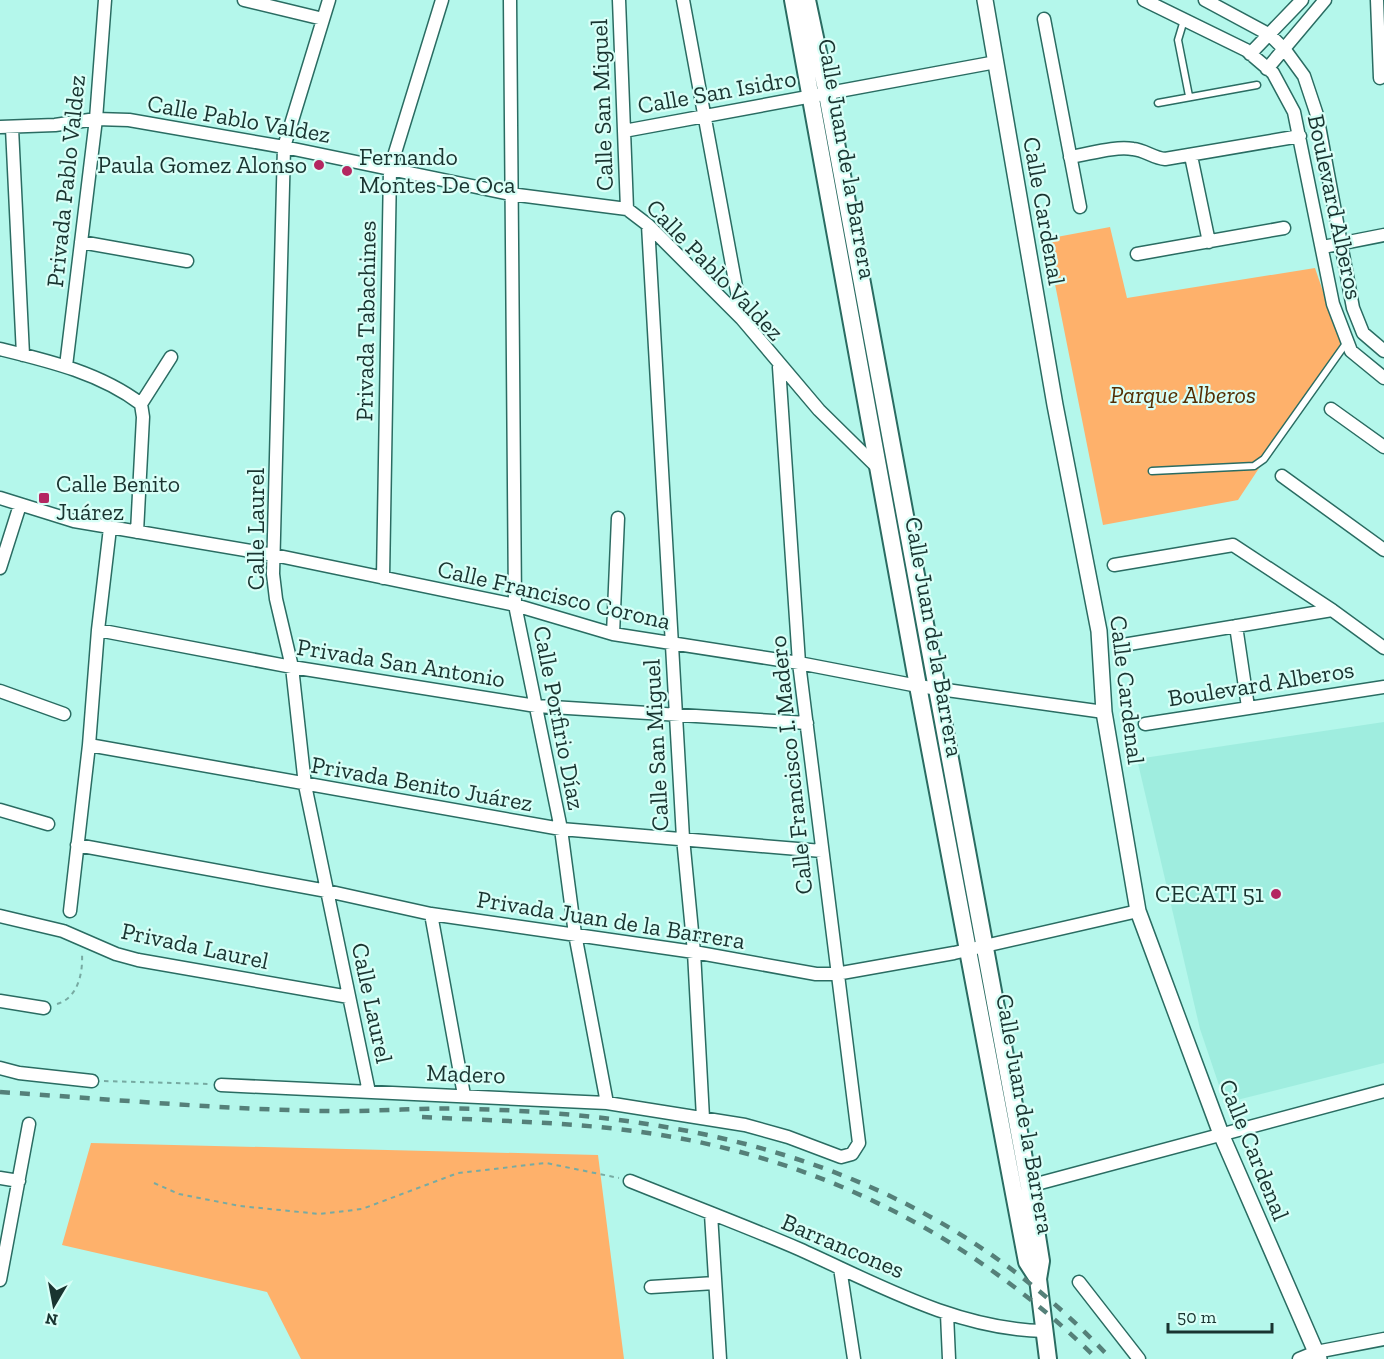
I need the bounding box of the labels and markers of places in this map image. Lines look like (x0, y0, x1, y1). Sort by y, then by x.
place label: Fernando Montes De Oca (359, 142, 516, 199)
place label: Paula Gomez Alonso (97, 150, 307, 179)
marker: Paula Gomez Alonso (312, 158, 326, 172)
marker: Fernando Montes De Oca (340, 164, 354, 178)
place label: Calle Benito Juárez (56, 469, 180, 526)
marker: Calle Benito Juárez (37, 491, 51, 505)
place label: CECATI 51 (1155, 879, 1264, 908)
marker: CECATI 51 (1269, 887, 1283, 901)

